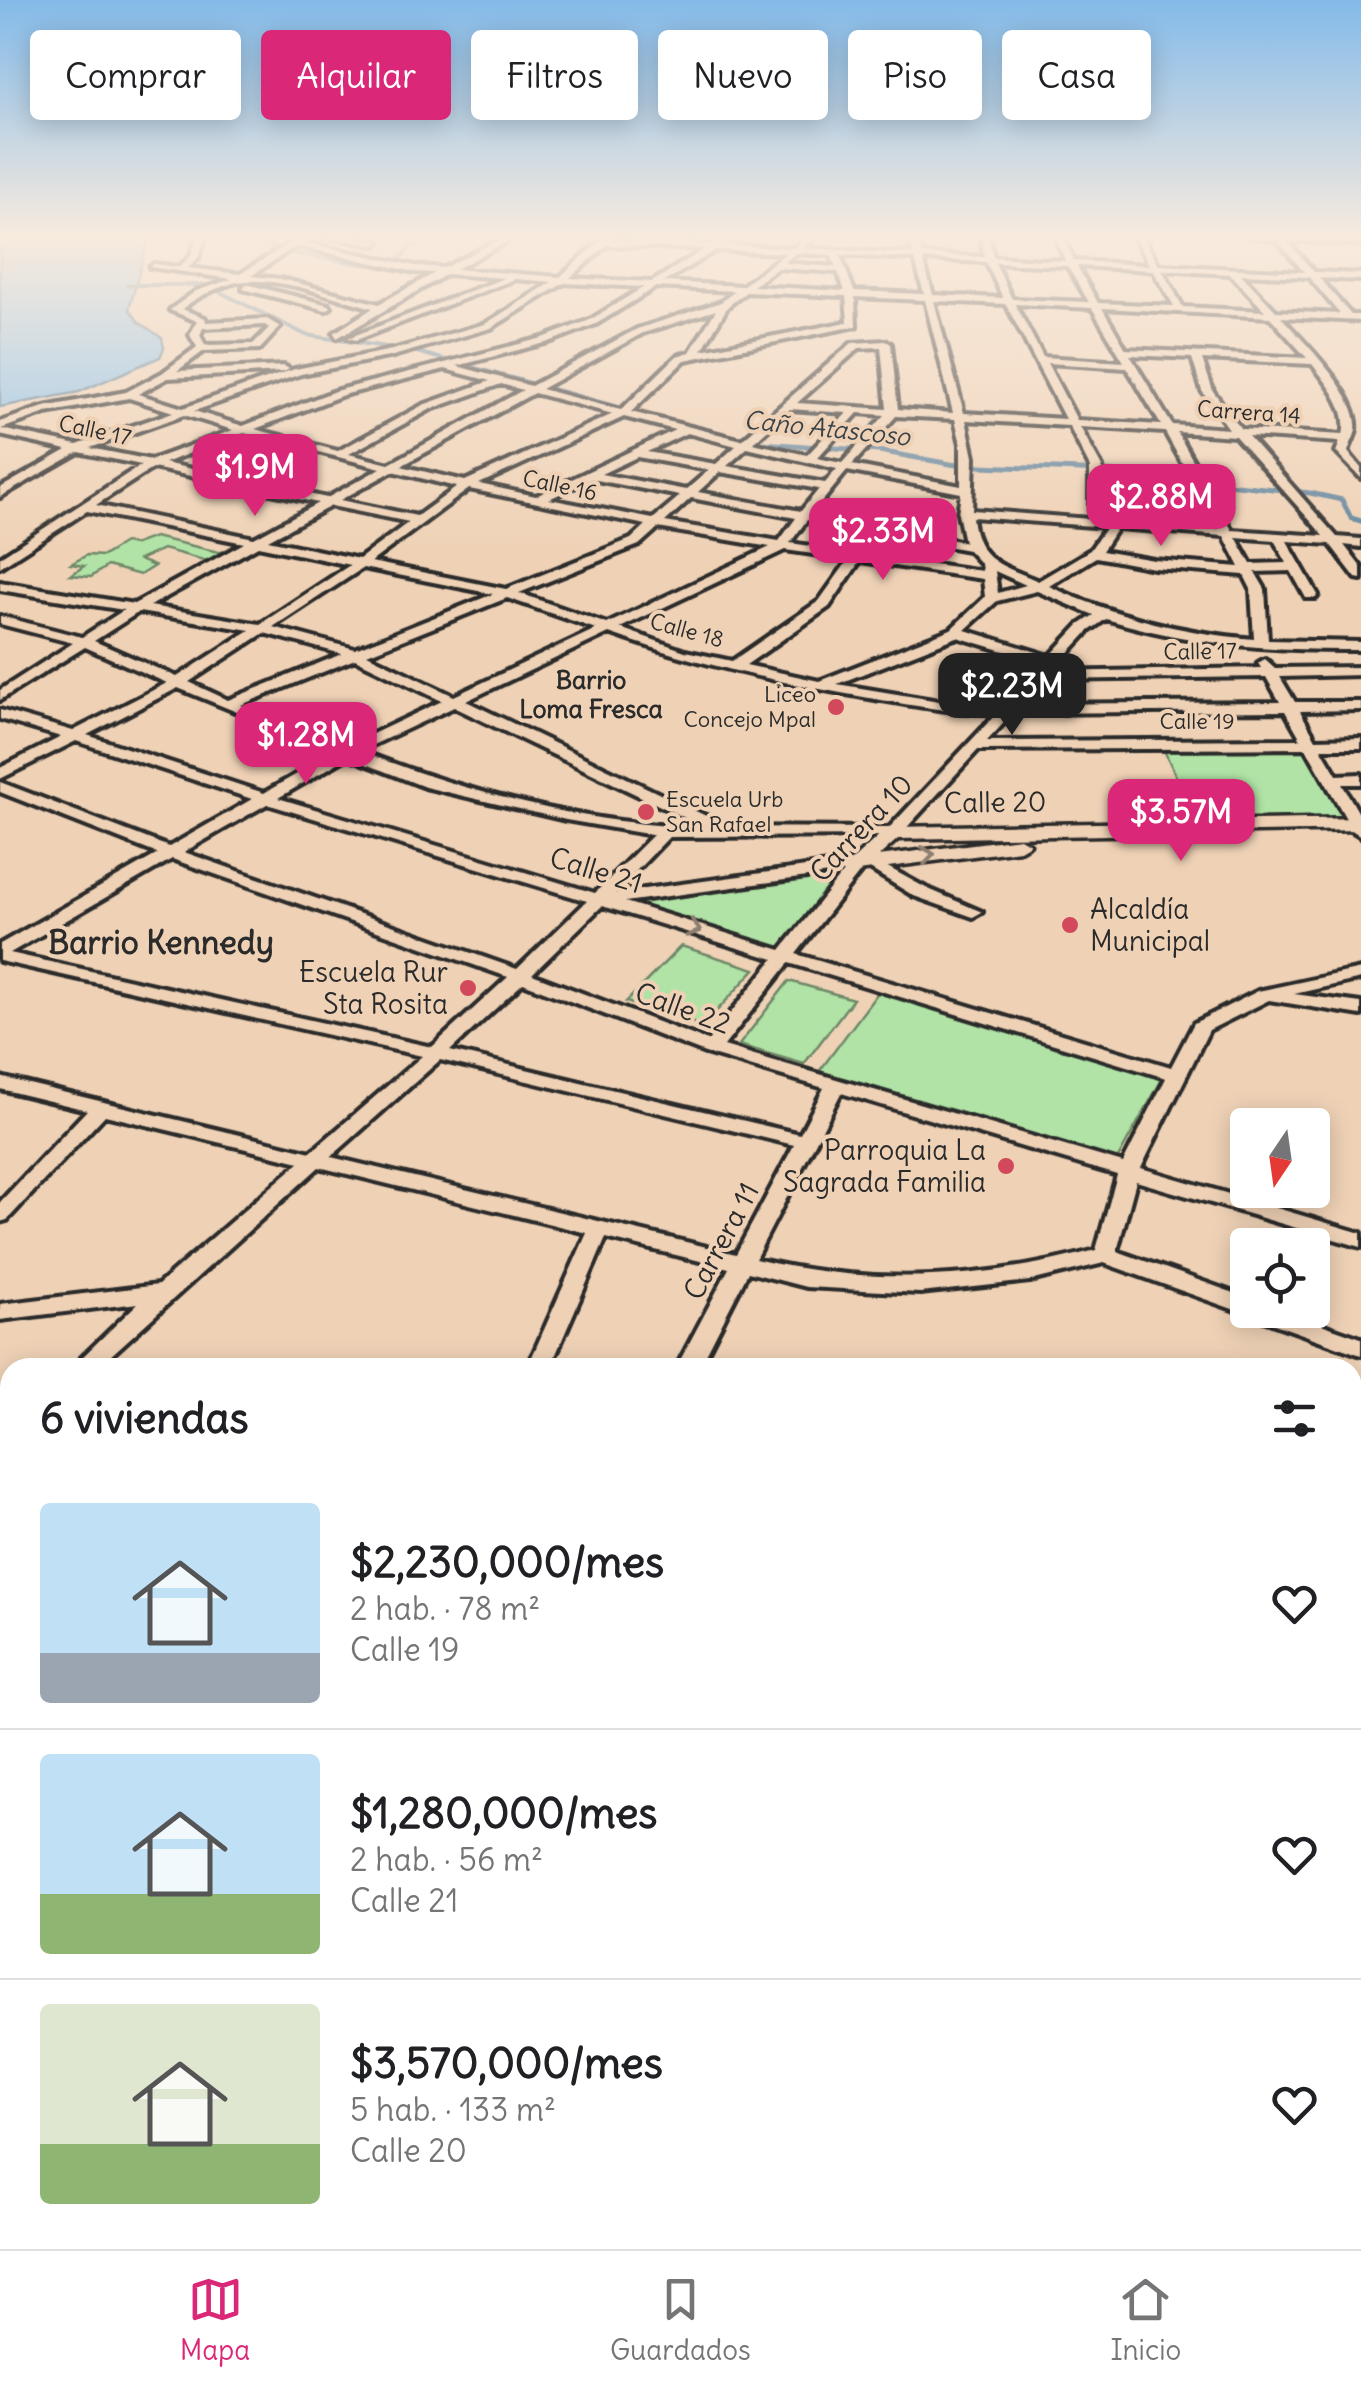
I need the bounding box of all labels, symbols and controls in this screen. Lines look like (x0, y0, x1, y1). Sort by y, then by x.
chip: Comprar (30, 30, 241, 120)
chip: Alquilar (261, 30, 451, 120)
chip: Filtros (471, 30, 638, 120)
chip: Nuevo (658, 30, 828, 120)
chip: Piso (848, 30, 982, 120)
chip: Casa (1002, 30, 1151, 120)
street label: Carrera 14 (1196, 394, 1302, 430)
water label: Caño Atascoso (742, 403, 914, 453)
street label: Calle 17 (56, 409, 134, 451)
pin: $1.9M (185, 434, 325, 519)
text: $1.9M (215, 446, 295, 487)
street label: Calle 16 (520, 463, 600, 507)
pin: $2.88M (1080, 464, 1242, 549)
text: $2.88M (1109, 476, 1213, 517)
pin: $2.33M (802, 498, 964, 583)
text: $2.33M (831, 510, 935, 551)
street label: Calle 18 (647, 607, 727, 653)
street label: Calle 17 (1163, 636, 1237, 666)
pin: $2.23M (931, 653, 1093, 738)
district label: Barrio Loma Fresca (519, 664, 663, 725)
text: $2.23M (960, 665, 1064, 706)
place label: Liceo Concejo Mpal (684, 680, 816, 733)
marker: Liceo Concejo Mpal (825, 696, 847, 718)
pin: $1.28M (225, 702, 387, 787)
street label: Calle 19 (1159, 707, 1235, 735)
text: $1.28M (257, 714, 355, 755)
street label: Carrera 10 (802, 767, 920, 889)
pin: $3.57M (1100, 779, 1262, 864)
street label: Calle 20 (944, 783, 1046, 821)
place label: Escuela Urb San Rafael (666, 785, 783, 838)
text: $3.57M (1130, 791, 1232, 832)
marker: Escuela Urb San Rafael (635, 801, 657, 823)
street label: Calle 21 (545, 839, 647, 901)
one-way arrow (920, 846, 937, 867)
place label: Alcaldía Municipal (1090, 891, 1210, 959)
marker: Alcaldía Municipal (1059, 914, 1081, 936)
one-way arrow (684, 917, 701, 938)
district label: Barrio Kennedy (48, 922, 274, 963)
place label: Escuela Rur Sta Rosita (299, 954, 448, 1022)
street label: Calle 22 (630, 974, 736, 1042)
marker: Escuela Rur Sta Rosita (457, 977, 479, 999)
north arrow (1230, 1108, 1330, 1208)
map controls (1230, 1108, 1330, 1328)
place label: Parroquia La Sagrada Familia (783, 1132, 986, 1200)
marker: Parroquia La Sagrada Familia (995, 1155, 1017, 1177)
street label: Carrera 11 (675, 1176, 767, 1306)
button: locate (1230, 1228, 1330, 1328)
icon: filters (1267, 1391, 1322, 1446)
text: 6 viviendas (40, 1392, 249, 1444)
text: $2,230,000/mes (350, 1536, 664, 1588)
icon: home (120, 1543, 240, 1663)
icon: heart (1267, 1576, 1322, 1631)
text: 2 hab. · 78 m² (350, 1588, 540, 1629)
text: Calle 19 (350, 1629, 459, 1670)
text: $1,280,000/mes (350, 1787, 657, 1839)
icon: home (120, 1794, 240, 1914)
icon: heart (1267, 1827, 1322, 1882)
text: 2 hab. · 56 m² (350, 1839, 543, 1880)
text: Calle 21 (350, 1880, 459, 1921)
text: $3,570,000/mes (350, 2037, 663, 2089)
icon: home (120, 2044, 240, 2164)
icon: heart (1267, 2077, 1322, 2132)
text: 5 hab. · 133 m² (350, 2089, 556, 2130)
text: Calle 20 (350, 2130, 467, 2171)
tab: Mapa (180, 2272, 250, 2368)
tab: Guardados (610, 2272, 751, 2368)
tab: Inicio (1110, 2272, 1181, 2368)

